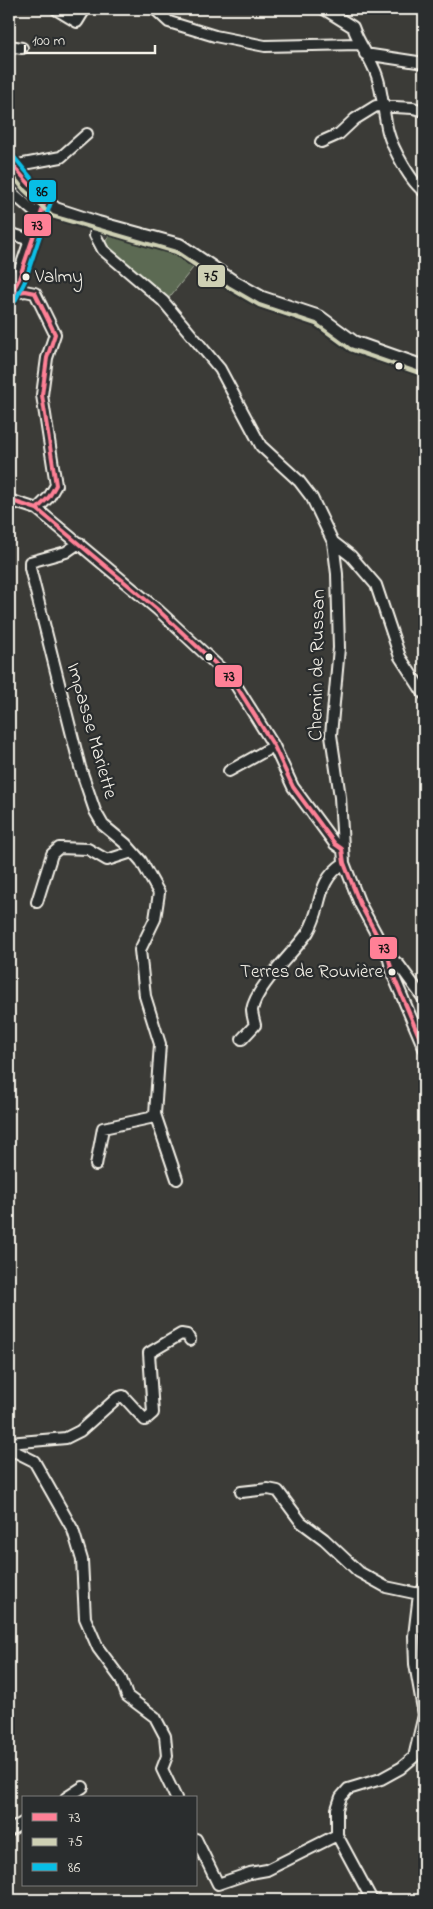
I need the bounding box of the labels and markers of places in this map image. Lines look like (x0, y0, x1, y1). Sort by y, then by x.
place label: Valmy (34, 264, 83, 292)
marker: Valmy (21, 272, 31, 282)
unlabelled marker (394, 361, 404, 371)
unlabelled marker (204, 652, 214, 662)
place label: Terres de Rouvière (240, 959, 383, 986)
marker: Terres de Rouvière (387, 967, 397, 977)

